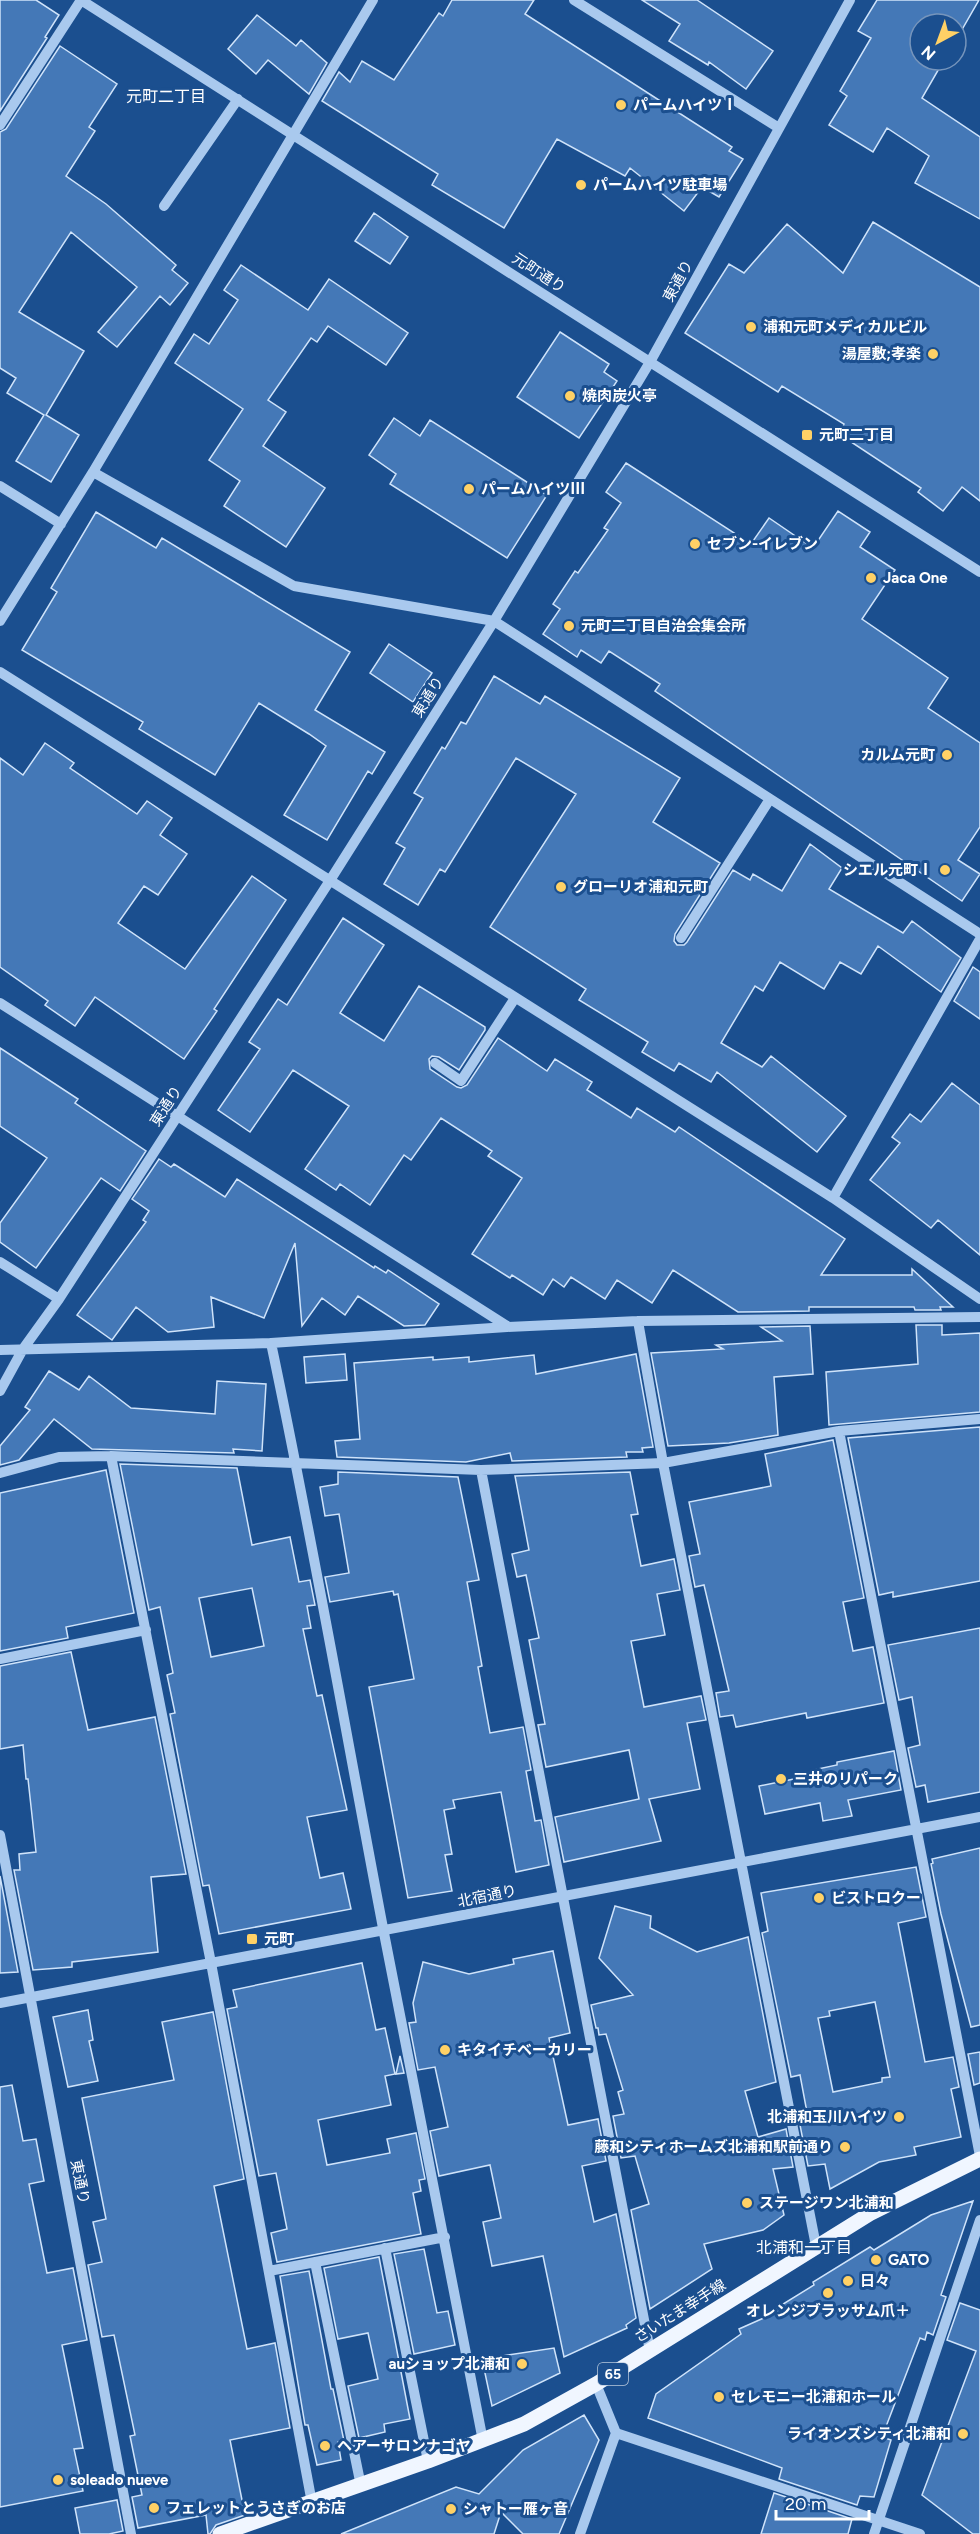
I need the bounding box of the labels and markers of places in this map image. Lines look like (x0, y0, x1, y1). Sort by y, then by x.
place label: パームハイツⅠ (633, 96, 737, 114)
marker: パームハイツⅠ (614, 98, 628, 112)
place label: パームハイツ駐車場 (593, 176, 727, 194)
marker: パームハイツ駐車場 (574, 178, 588, 192)
place label: 浦和元町メディカルビル (763, 318, 927, 336)
marker: 浦和元町メディカルビル (744, 320, 758, 334)
place label: 湯屋敷;孝楽 (841, 345, 921, 363)
marker: 湯屋敷;孝楽 (926, 347, 940, 361)
place label: 焼肉炭火亭 (582, 387, 657, 405)
marker: 焼肉炭火亭 (563, 389, 577, 403)
place label: 元町二丁目 (819, 426, 894, 444)
marker: 元町二丁目 (800, 428, 814, 442)
place label: パームハイツⅢ (481, 480, 585, 498)
marker: パームハイツⅢ (462, 482, 476, 496)
place label: セブン-イレブン (707, 535, 818, 553)
marker: セブン-イレブン (688, 537, 702, 551)
place label: Jaca One (883, 569, 948, 587)
marker: Jaca One (864, 571, 878, 585)
place label: 元町二丁目自治会集会所 (581, 617, 746, 635)
marker: 元町二丁目自治会集会所 (562, 619, 576, 633)
place label: カルム元町 (860, 746, 935, 764)
marker: カルム元町 (940, 748, 954, 762)
place label: シエル元町Ⅰ (843, 861, 933, 879)
marker: シエル元町Ⅰ (938, 863, 952, 877)
place label: グローリオ浦和元町 (573, 878, 708, 896)
marker: グローリオ浦和元町 (554, 880, 568, 894)
place label: 三井のリパーク (793, 1770, 898, 1788)
marker: 三井のリパーク (774, 1772, 788, 1786)
place label: ビストロクー (831, 1889, 921, 1907)
marker: ビストロクー (812, 1891, 826, 1905)
place label: 元町 (264, 1930, 294, 1948)
marker: 元町 (245, 1932, 259, 1946)
place label: キタイチベーカリー (457, 2041, 592, 2059)
marker: キタイチベーカリー (438, 2043, 452, 2057)
place label: 北浦和玉川ハイツ (767, 2108, 887, 2126)
marker: 北浦和玉川ハイツ (892, 2110, 906, 2124)
place label: 藤和シティホームズ北浦和駅前通り (594, 2138, 833, 2156)
marker: 藤和シティホームズ北浦和駅前通り (838, 2140, 852, 2154)
place label: ステージワン北浦和 (759, 2194, 894, 2212)
marker: ステージワン北浦和 (740, 2196, 754, 2210)
place label: GATO (888, 2251, 930, 2269)
marker: GATO (869, 2253, 883, 2267)
place label: 日々 (860, 2272, 890, 2290)
marker: 日々 (841, 2274, 855, 2288)
marker: オレンジブラッサム爪＋ (821, 2286, 835, 2300)
place label: オレンジブラッサム爪＋ (746, 2302, 910, 2320)
place label: auショップ北浦和 (388, 2355, 510, 2373)
marker: auショップ北浦和 (515, 2357, 529, 2371)
place label: セレモニー北浦和ホール (731, 2388, 896, 2406)
marker: セレモニー北浦和ホール (712, 2390, 726, 2404)
place label: ライオンズシティ北浦和 (787, 2425, 951, 2443)
marker: ライオンズシティ北浦和 (956, 2427, 970, 2441)
place label: ヘアーサロンナゴヤ (337, 2437, 471, 2455)
marker: ヘアーサロンナゴヤ (318, 2439, 332, 2453)
place label: soleado nueve (70, 2471, 169, 2489)
marker: soleado nueve (51, 2473, 65, 2487)
place label: フェレットとうさぎのお店 (166, 2499, 346, 2517)
place label: シャトー雁ヶ音 (463, 2500, 568, 2518)
marker: フェレットとうさぎのお店 (147, 2501, 161, 2515)
marker: シャトー雁ヶ音 (444, 2502, 458, 2516)

